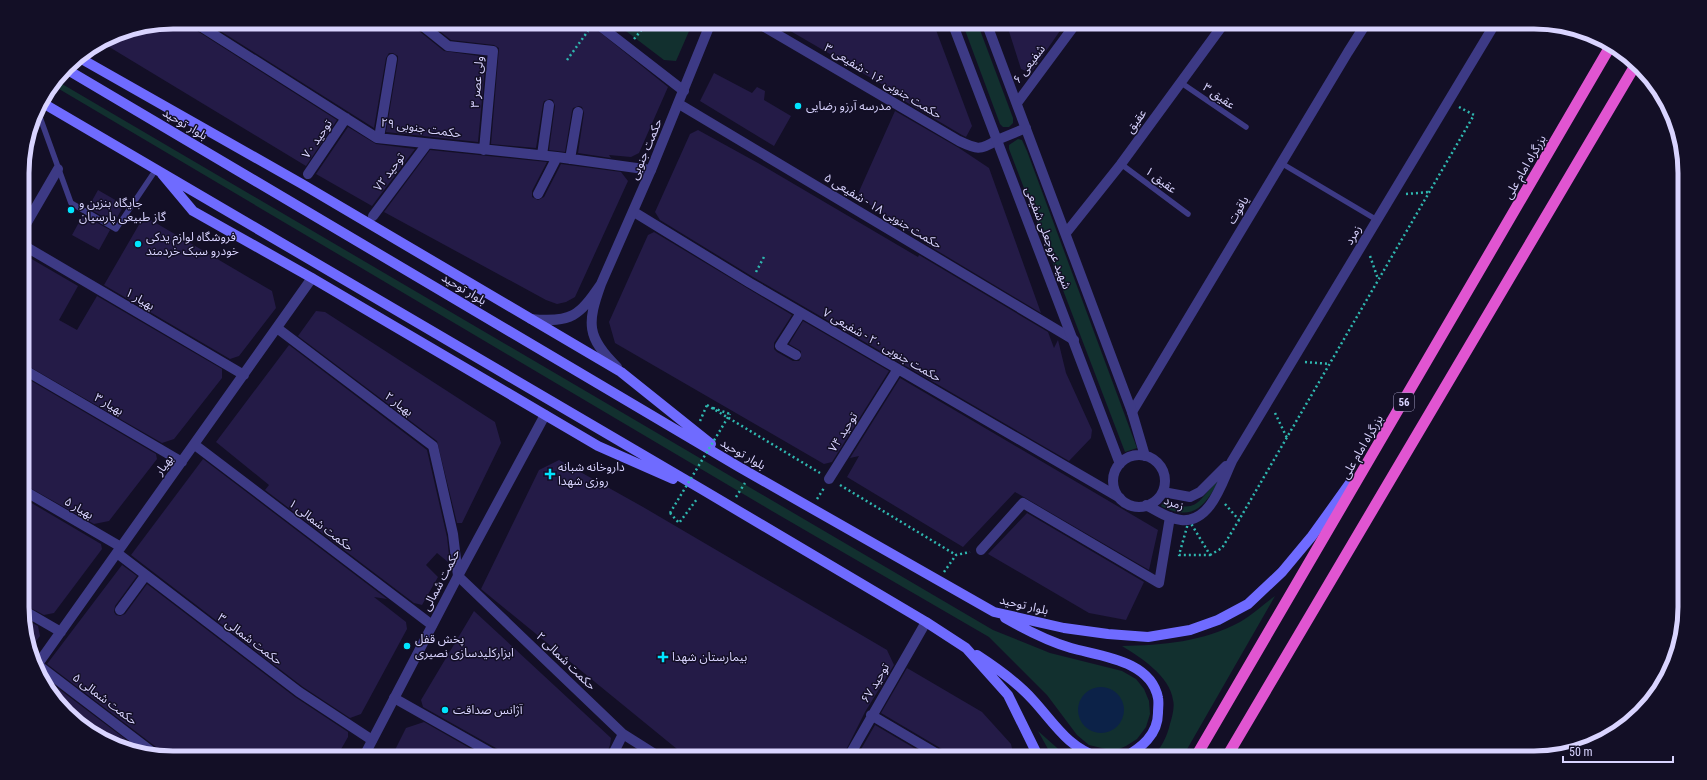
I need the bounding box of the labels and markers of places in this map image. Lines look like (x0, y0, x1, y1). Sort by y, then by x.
place label: مدرسه آرزو رضایی (806, 99, 891, 113)
marker: مدرسه آرزو رضایی (793, 101, 803, 111)
place label: جایگاه بنزین و گاز طبیعی پارسیان (79, 196, 167, 225)
marker: جایگاه بنزین و گاز طبیعی پارسیان (66, 205, 76, 215)
place label: فروشگاه لوازم یدکی خودرو سبک خردمند (146, 230, 239, 258)
marker: فروشگاه لوازم یدکی خودرو سبک خردمند (133, 239, 143, 249)
place label: داروخانه شبانه روزی شهدا (558, 460, 625, 488)
marker: داروخانه شبانه روزی شهدا (545, 469, 555, 479)
place label: پخش قفل ابزارکلیدسازی نصیری (415, 632, 514, 660)
marker: پخش قفل ابزارکلیدسازی نصیری (402, 641, 412, 651)
place label: بیمارستان شهدا (672, 650, 747, 664)
marker: بیمارستان شهدا (657, 651, 669, 663)
place label: آژانس صداقت (453, 703, 523, 717)
marker: آژانس صداقت (440, 705, 450, 715)

